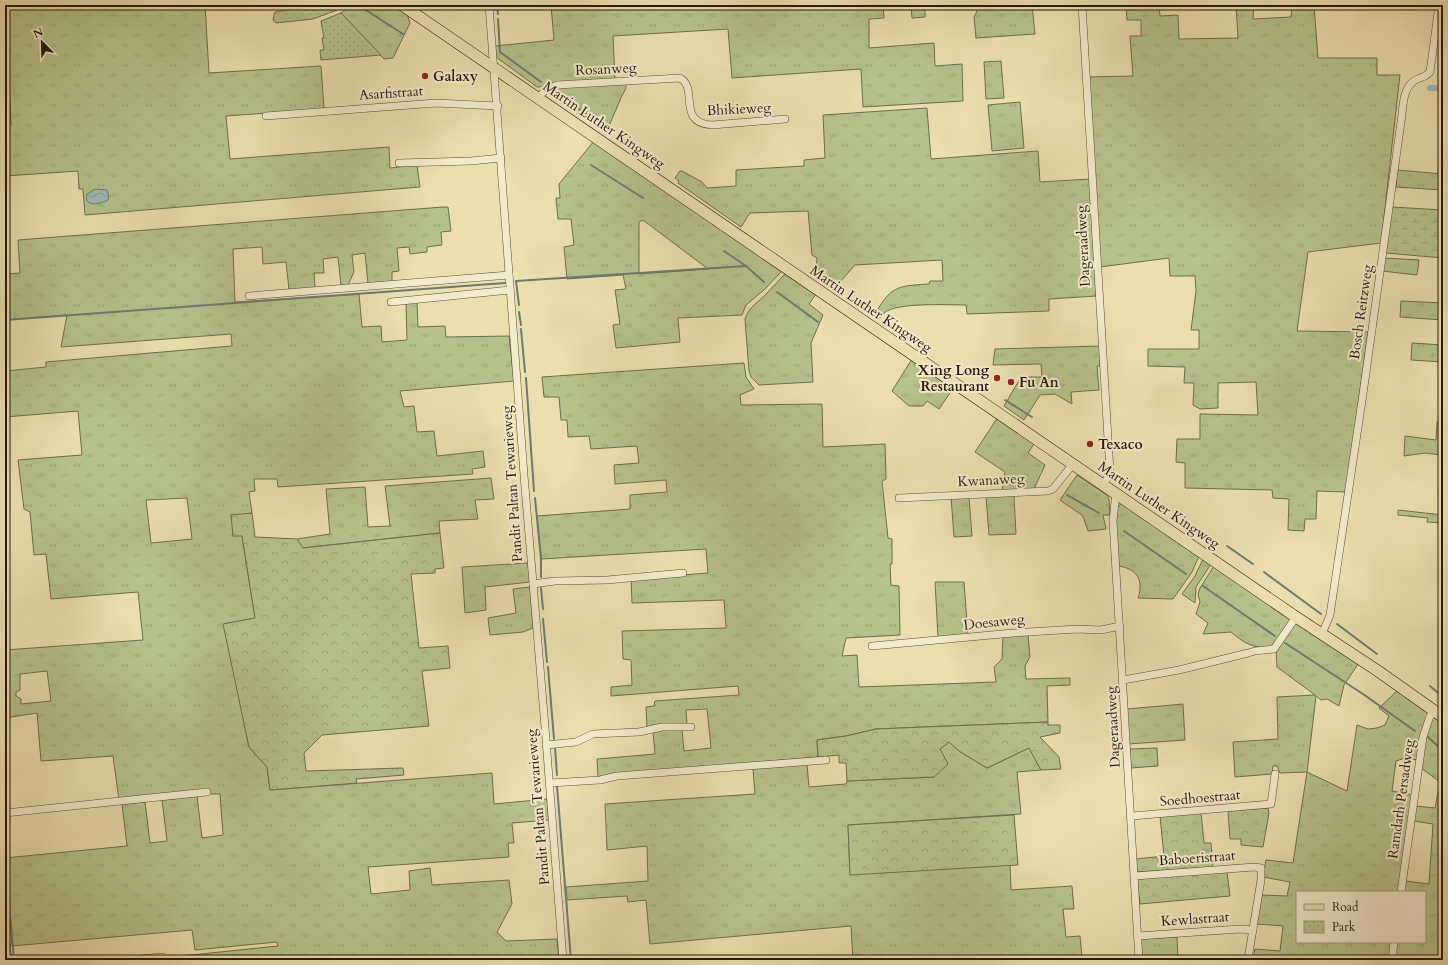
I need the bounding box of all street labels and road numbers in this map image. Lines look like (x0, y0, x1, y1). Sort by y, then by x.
street label: Rosanweg (575, 58, 637, 80)
street label: Martin Luther Kingweg (539, 77, 669, 173)
street label: Asarfistraat (358, 81, 424, 105)
street label: Bhikieweg (706, 98, 772, 120)
street label: Dageraadweg (1071, 205, 1095, 287)
street label: Martin Luther Kingweg (806, 261, 936, 357)
street label: Bosch Reitzweg (1345, 263, 1377, 361)
street label: Pandit Paltan Tewarieweg (497, 405, 527, 563)
street label: Martin Luther Kingweg (1094, 457, 1224, 553)
street label: Kwanaweg (957, 469, 1025, 491)
street label: Doesaweg (962, 609, 1026, 635)
street label: Dageraadweg (1101, 686, 1125, 768)
street label: Pandit Paltan Tewarieweg (522, 728, 554, 886)
street label: Ramdath Persadweg (1383, 738, 1419, 860)
street label: Soedhoestraat (1159, 785, 1242, 811)
street label: Baboeristraat (1158, 846, 1237, 870)
street label: Kewlastraat (1160, 907, 1230, 931)

